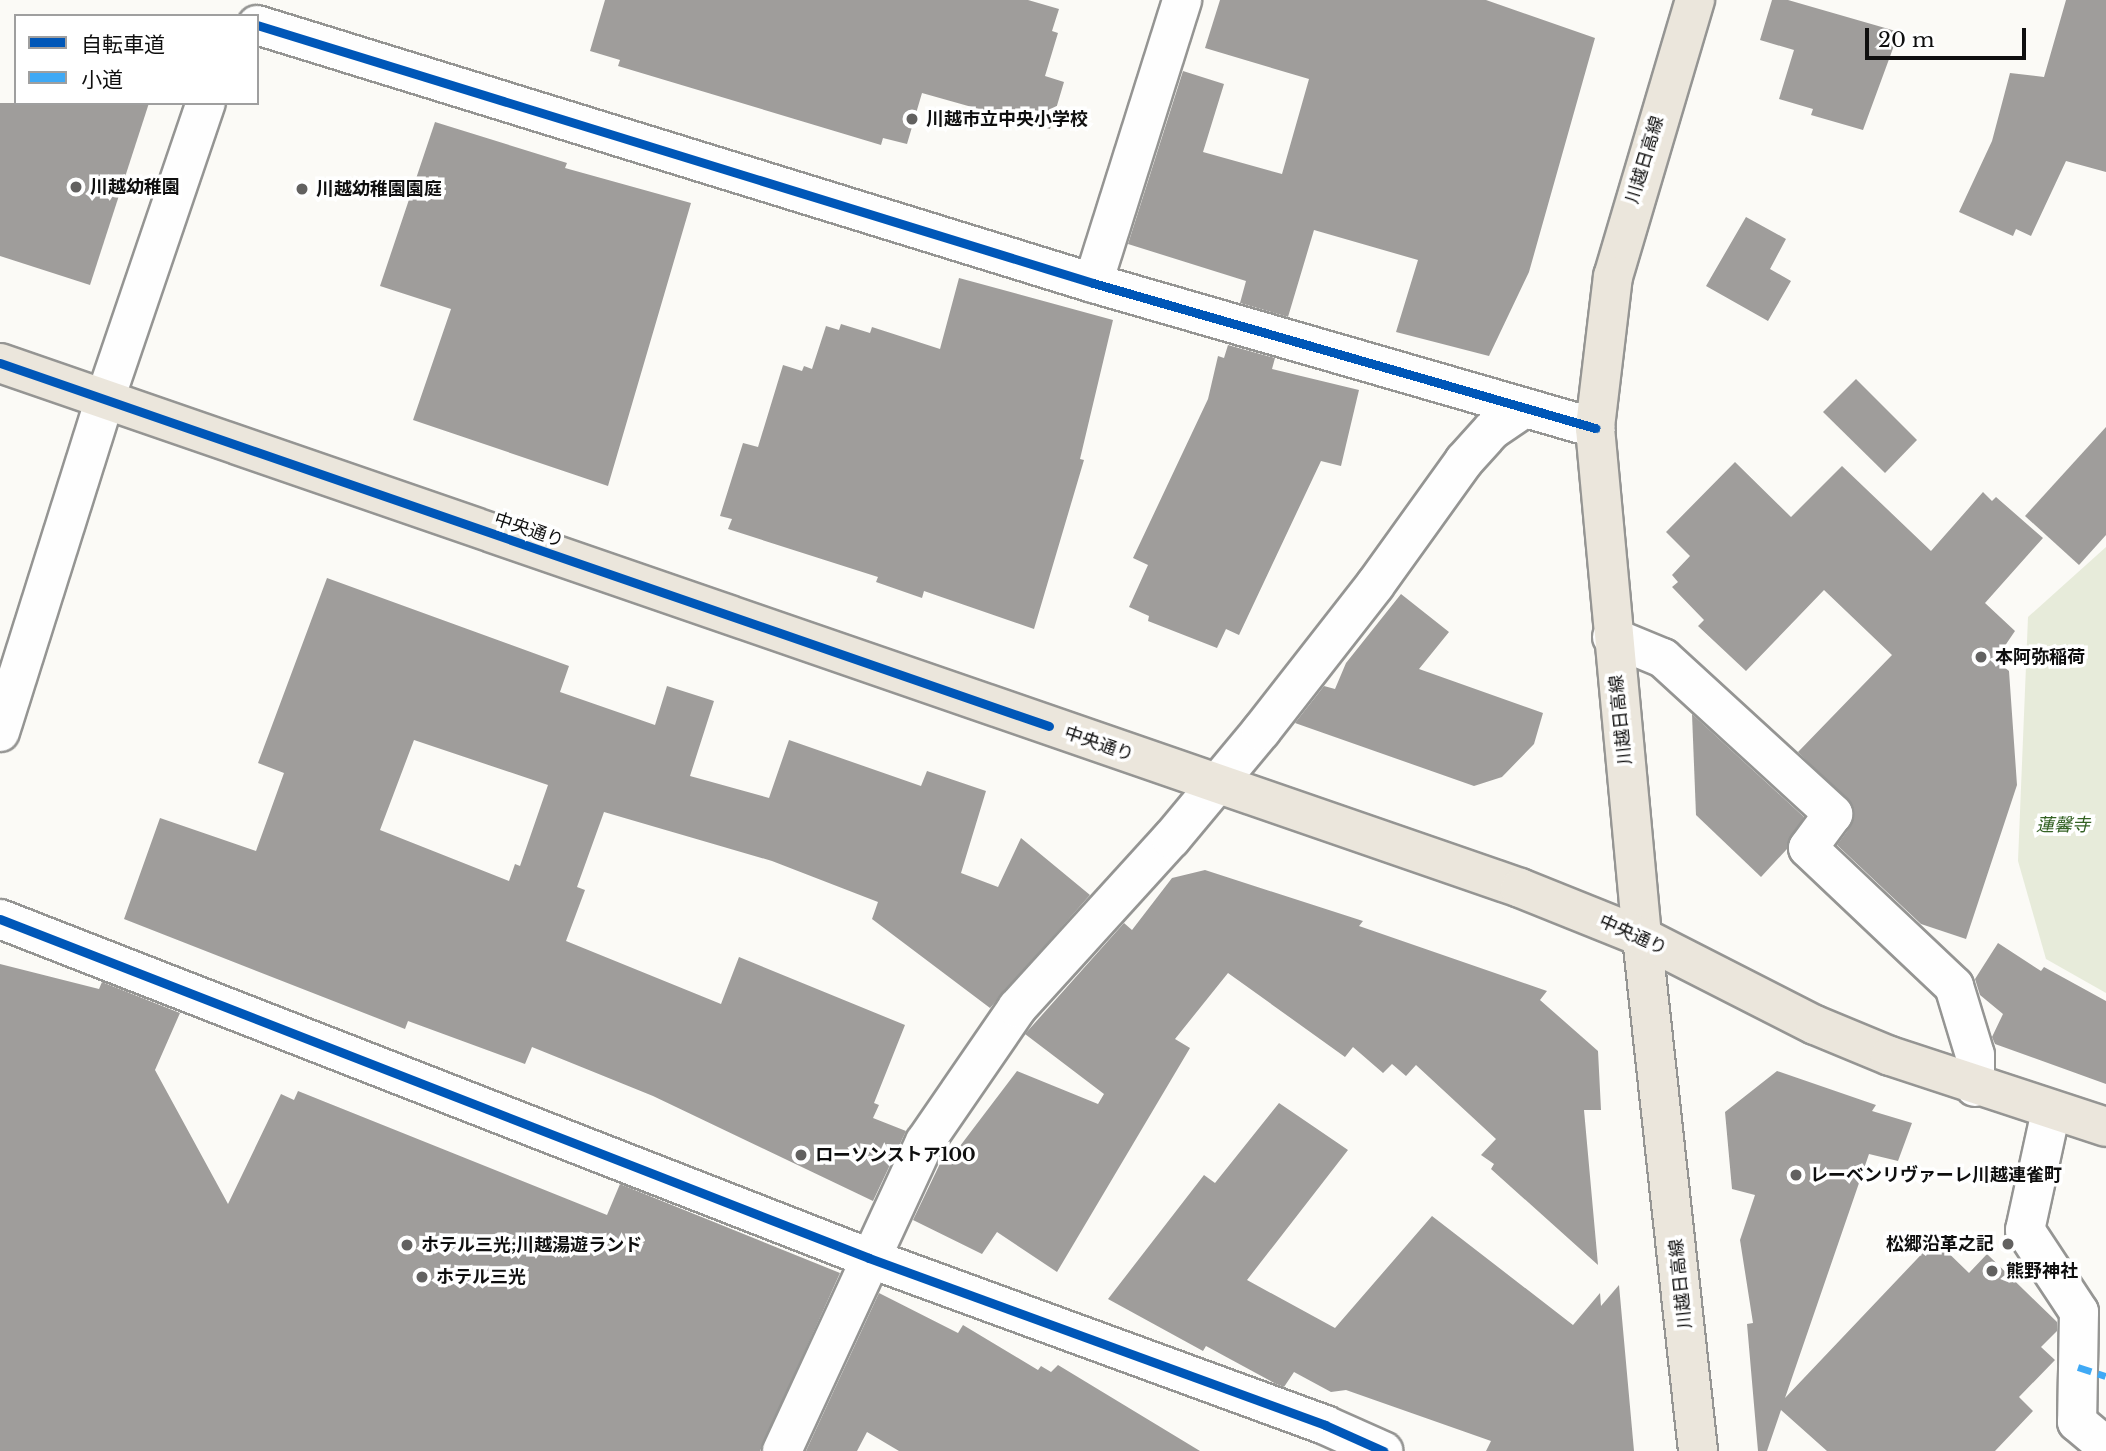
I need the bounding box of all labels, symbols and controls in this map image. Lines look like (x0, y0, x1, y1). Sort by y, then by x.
legend (14, 14, 259, 105)
scale bar (1868, 14, 2029, 58)
text: 20 m (1878, 27, 1935, 53)
text: 自転車道 (81, 32, 165, 58)
text: 小道 (81, 67, 123, 93)
place label: 川越市立中央小学校 (926, 108, 1088, 130)
marker: 川越市立中央小学校 (904, 111, 920, 127)
street label: 川越日高線 (1622, 114, 1668, 206)
place label: 川越幼稚園 (90, 176, 180, 198)
place label: 川越幼稚園園庭 (316, 178, 442, 200)
marker: 川越幼稚園 (68, 179, 84, 195)
marker: 川越幼稚園園庭 (294, 181, 310, 197)
street label: 中央通り (491, 508, 567, 552)
place label: 本阿弥稲荷 (1995, 646, 2085, 668)
marker: 本阿弥稲荷 (1973, 649, 1989, 665)
street label: 川越日高線 (1606, 674, 1636, 766)
street label: 中央通り (1061, 722, 1137, 766)
park label: 蓮馨寺 (2036, 814, 2090, 836)
street label: 中央通り (1596, 910, 1670, 960)
place label: ローソンストア100 (815, 1144, 976, 1166)
marker: ローソンストア100 (793, 1147, 809, 1163)
place label: レーベンリヴァーレ川越連雀町 (1810, 1164, 2062, 1186)
marker: レーベンリヴァーレ川越連雀町 (1788, 1167, 1804, 1183)
place label: 松郷沿革之記 (1886, 1233, 1994, 1255)
place label: ホテル三光;川越湯遊ランド (421, 1234, 642, 1256)
marker: 松郷沿革之記 (2000, 1236, 2016, 1252)
marker: ホテル三光;川越湯遊ランド (399, 1237, 415, 1253)
street label: 川越日高線 (1666, 1238, 1696, 1330)
place label: 熊野神社 (2006, 1260, 2078, 1282)
marker: 熊野神社 (1984, 1263, 2000, 1279)
place label: ホテル三光 (436, 1266, 526, 1288)
marker: ホテル三光 (414, 1269, 430, 1285)

